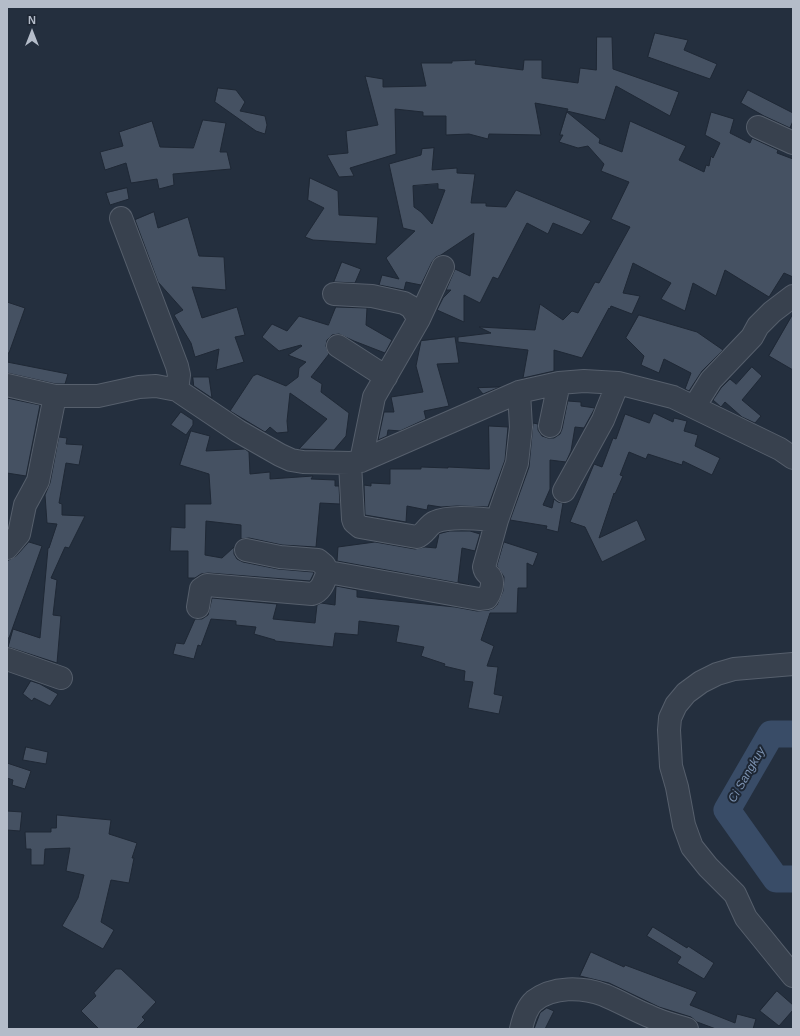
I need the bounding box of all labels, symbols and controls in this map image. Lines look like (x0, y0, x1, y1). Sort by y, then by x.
north arrow (12, 12, 52, 52)
text: N (28, 14, 36, 26)
water label: Ci Sangkuy (725, 745, 769, 805)

